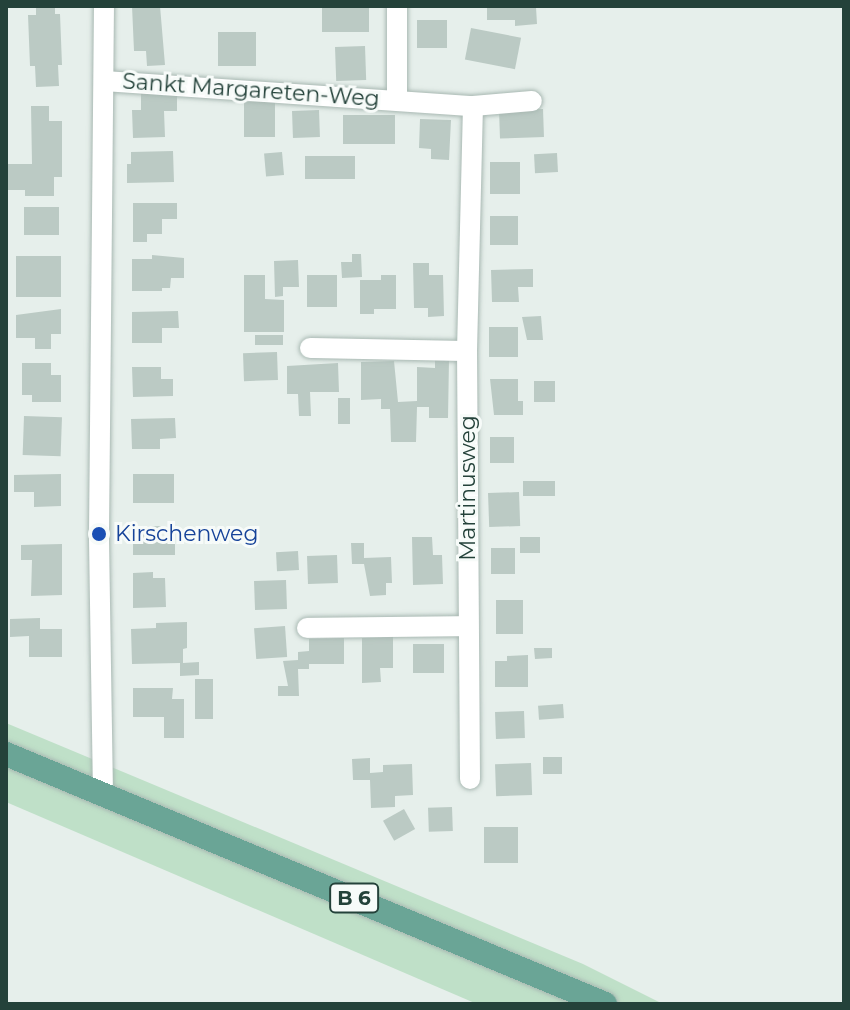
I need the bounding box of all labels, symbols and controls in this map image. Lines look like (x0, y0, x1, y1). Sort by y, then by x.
street label: Sankt Margareten-Weg (121, 68, 381, 112)
street label: Martinusweg (455, 415, 481, 561)
place label: Kirschenweg (115, 521, 258, 547)
marker: Kirschenweg (90, 525, 108, 543)
road number: B 6 (328, 882, 380, 914)

